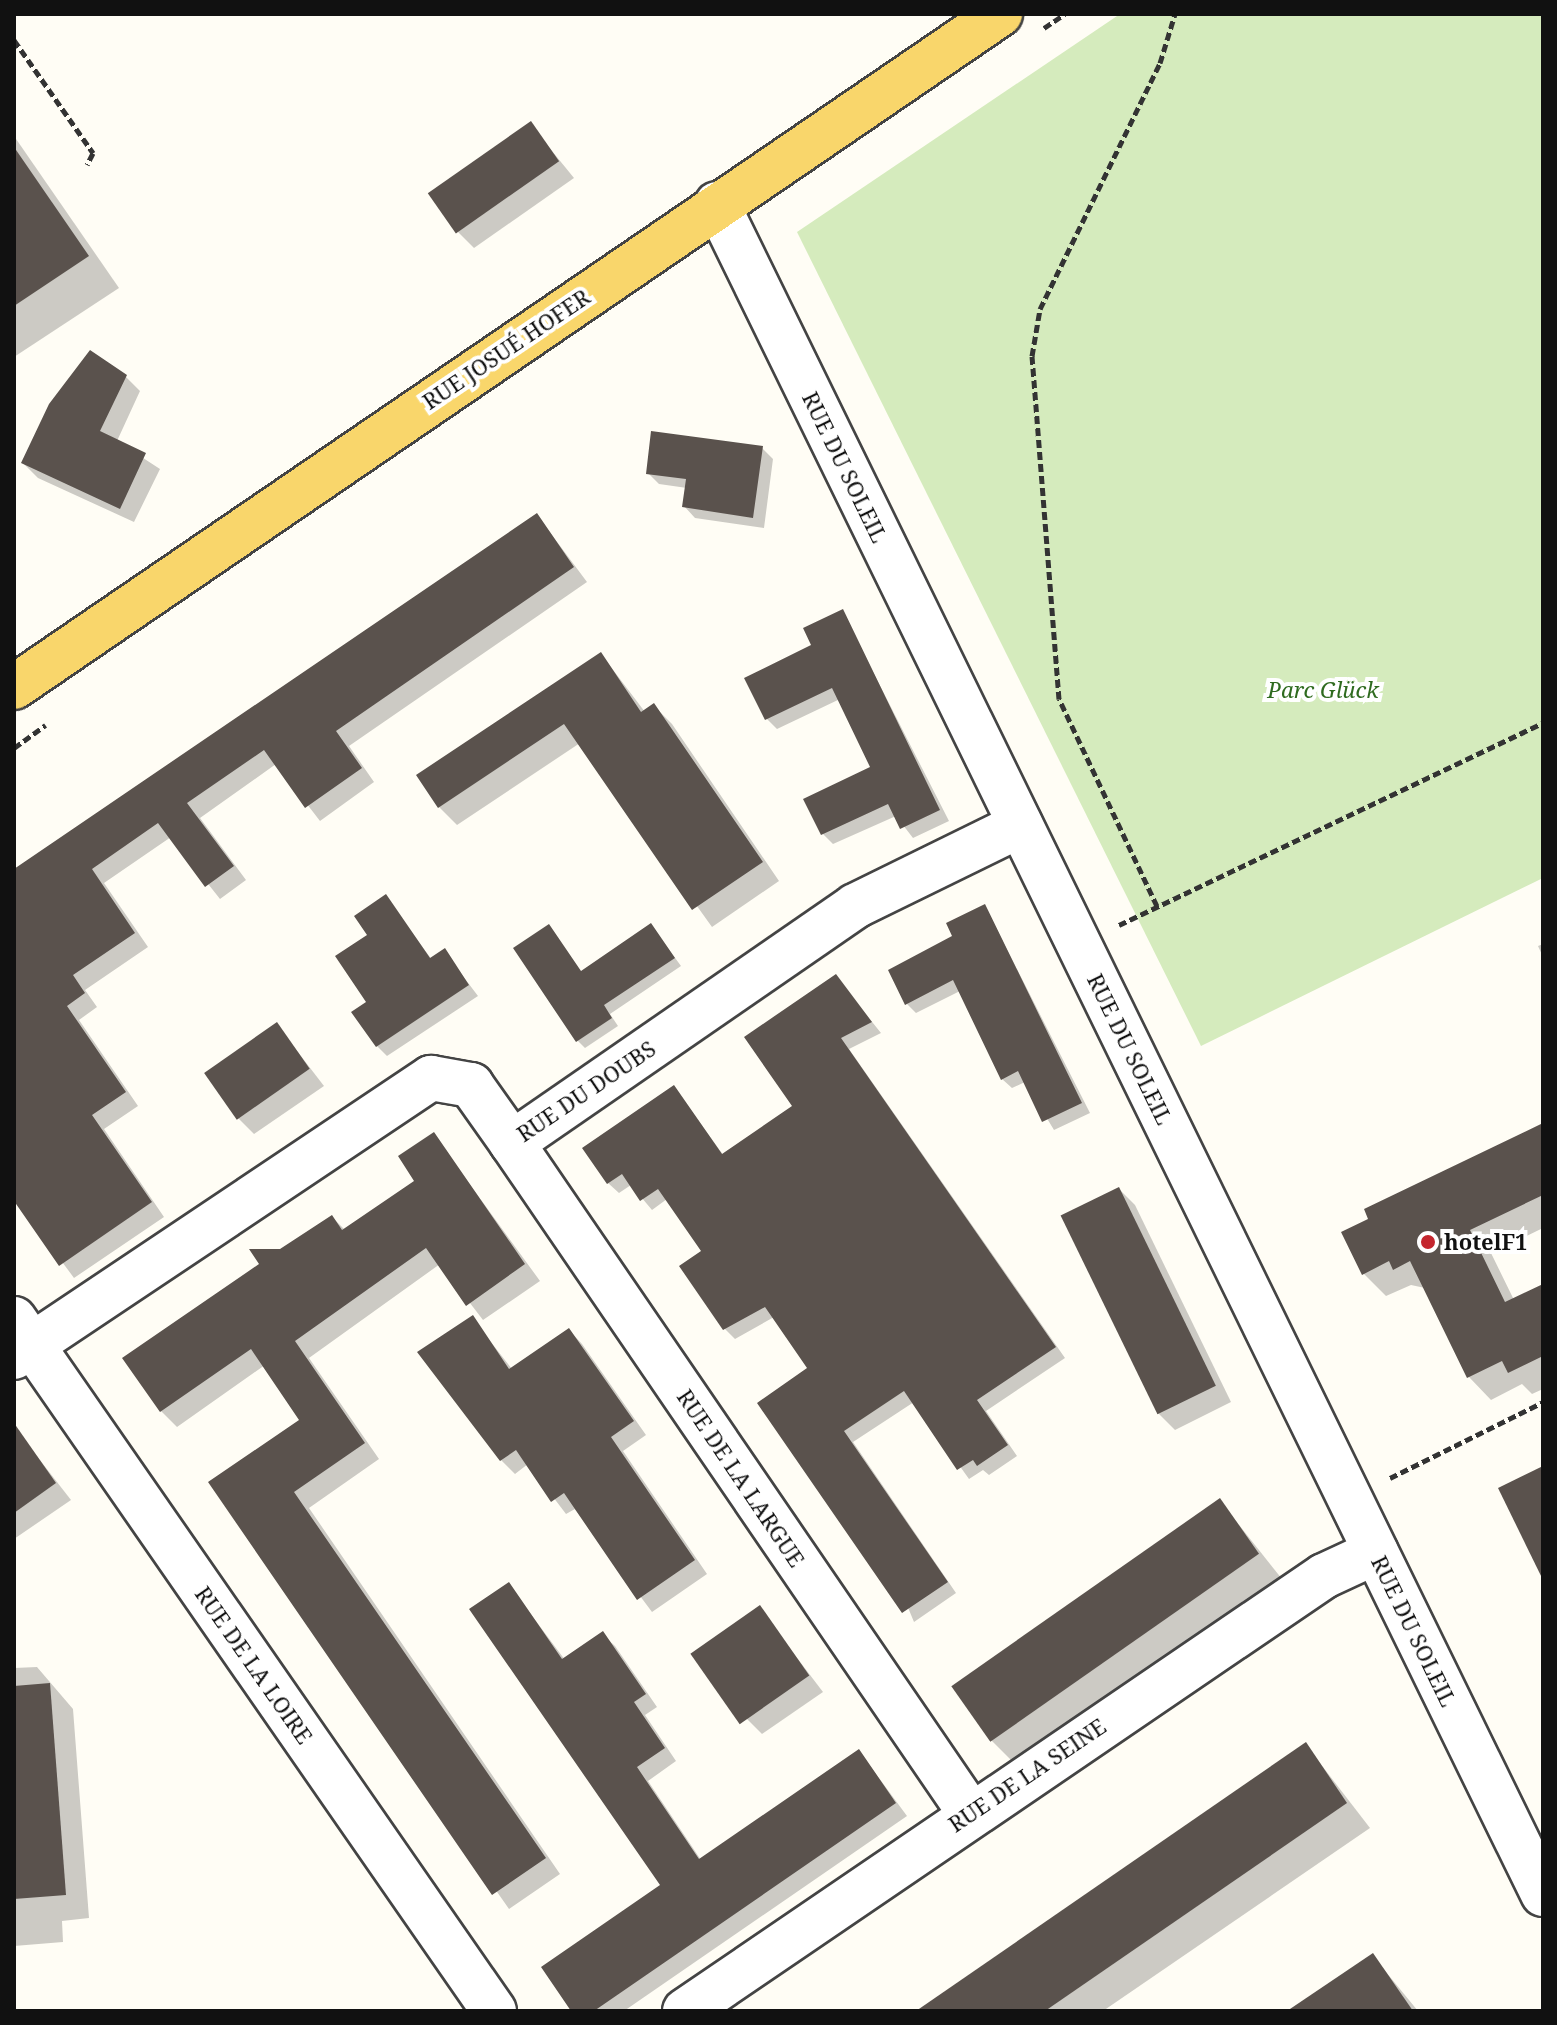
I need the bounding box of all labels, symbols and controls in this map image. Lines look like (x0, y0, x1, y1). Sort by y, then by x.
street label: RUE JOSUÉ HOFER (418, 283, 594, 415)
street label: RUE DU SOLEIL (797, 387, 893, 547)
park label: Parc Glück (1267, 677, 1379, 703)
street label: RUE DU SOLEIL (1082, 969, 1178, 1129)
street label: RUE DU DOUBS (512, 1035, 660, 1147)
place label: hotelF1 (1444, 1229, 1528, 1255)
marker: hotelF1 (1419, 1233, 1437, 1251)
street label: RUE DE LA LARGUE (672, 1384, 810, 1572)
street label: RUE DU SOLEIL (1366, 1551, 1462, 1711)
street label: RUE DE LA LOIRE (190, 1581, 318, 1749)
street label: RUE DE LA SEINE (943, 1713, 1111, 1837)

